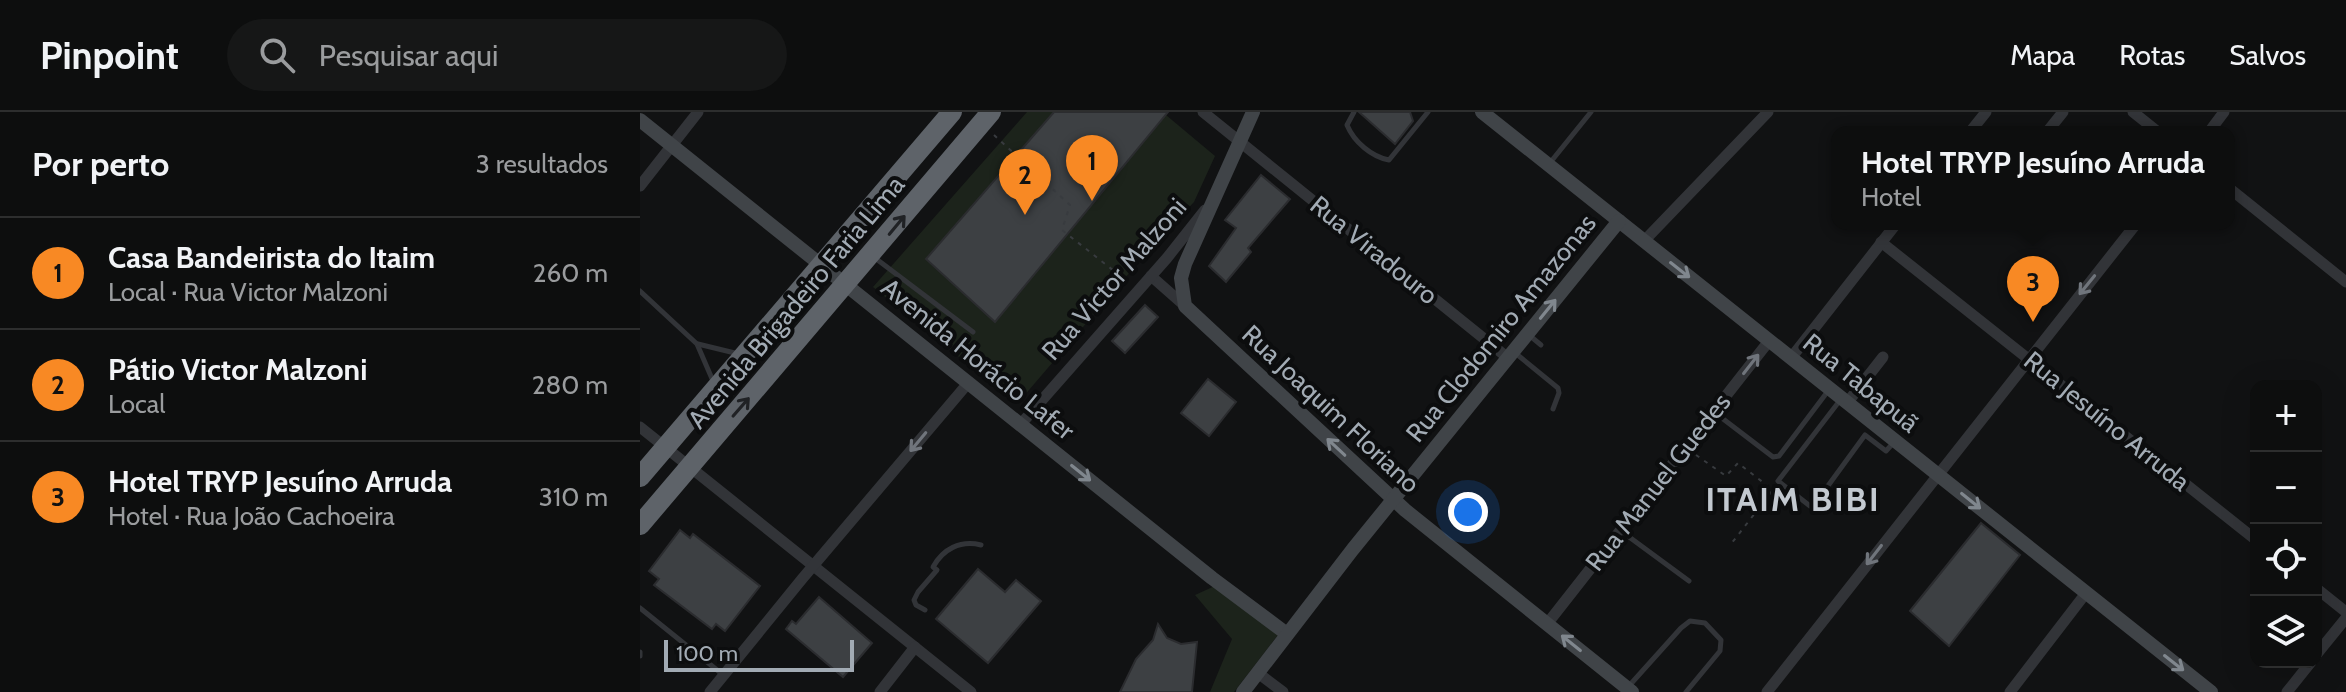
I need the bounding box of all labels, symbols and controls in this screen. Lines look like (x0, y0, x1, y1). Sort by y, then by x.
search box (227, 19, 787, 91)
text: Pinpoint (40, 32, 179, 79)
icon: search (255, 33, 299, 77)
text: Pesquisar aqui (319, 37, 498, 74)
text: Mapa (2010, 38, 2075, 72)
text: Rotas (2119, 38, 2185, 72)
text: Salvos (2229, 38, 2306, 72)
popup (1831, 126, 2235, 230)
pin: 1 (1066, 135, 1118, 201)
text: Por perto (32, 143, 169, 185)
text: Hotel TRYP Jesuíno Arruda (1861, 144, 2205, 181)
text: 3 resultados (476, 148, 608, 180)
pin: 2 (999, 149, 1051, 215)
street label: Avenida Brigadeiro Faria Lima (681, 169, 911, 435)
text: Hotel (1861, 181, 1921, 213)
street label: Rua Viradouro (1304, 189, 1444, 311)
street label: Rua Victor Malzoni (1035, 191, 1193, 367)
street label: Rua Clodomiro Amazonas (1399, 207, 1603, 448)
one-way arrow (888, 215, 906, 236)
text: Casa Bandeirista do Itaim (108, 239, 435, 276)
pin: 3 (2007, 256, 2059, 322)
text: 1 (53, 257, 63, 289)
text: 260 m (533, 257, 608, 289)
one-way arrow (1669, 261, 1690, 278)
street label: Avenida Horácio Lafer (875, 271, 1082, 447)
one-way arrow (2078, 274, 2096, 295)
text: Local · Rua Victor Malzoni (108, 276, 388, 308)
one-way arrow (1540, 299, 1557, 320)
street label: Rua Joaquim Floriano (1235, 318, 1427, 500)
street label: Rua Tabapuã (1797, 327, 1926, 440)
street label: Rua Jesuíno Arruda (2017, 344, 2197, 498)
text: Pátio Victor Malzoni (108, 351, 367, 388)
one-way arrow (1742, 354, 1759, 375)
text: 2 (51, 369, 65, 401)
text: 280 m (532, 369, 608, 401)
map controls (2250, 380, 2322, 668)
button: + (2250, 380, 2322, 452)
street label: Rua Manuel Guedes (1579, 386, 1738, 577)
text: Local (108, 388, 166, 420)
one-way arrow (732, 398, 750, 418)
one-way arrow (909, 431, 927, 451)
one-way arrow (1326, 439, 1346, 457)
button: − (2250, 452, 2322, 524)
text: Hotel TRYP Jesuíno Arruda (108, 463, 452, 500)
one-way arrow (1070, 464, 1091, 482)
district label: ITAIM BIBI (1705, 478, 1881, 520)
text: 3 (51, 481, 65, 513)
text: 310 m (539, 481, 608, 513)
your location (1448, 492, 1488, 532)
one-way arrow (1960, 492, 1981, 510)
text: Hotel · Rua João Cachoeira (108, 500, 395, 532)
button: locate (2250, 524, 2322, 596)
one-way arrow (1866, 544, 1883, 565)
button: layers (2250, 596, 2322, 668)
one-way arrow (1561, 634, 1582, 652)
scale bar (664, 636, 854, 672)
text: 100 m (676, 640, 738, 667)
one-way arrow (2163, 654, 2184, 672)

